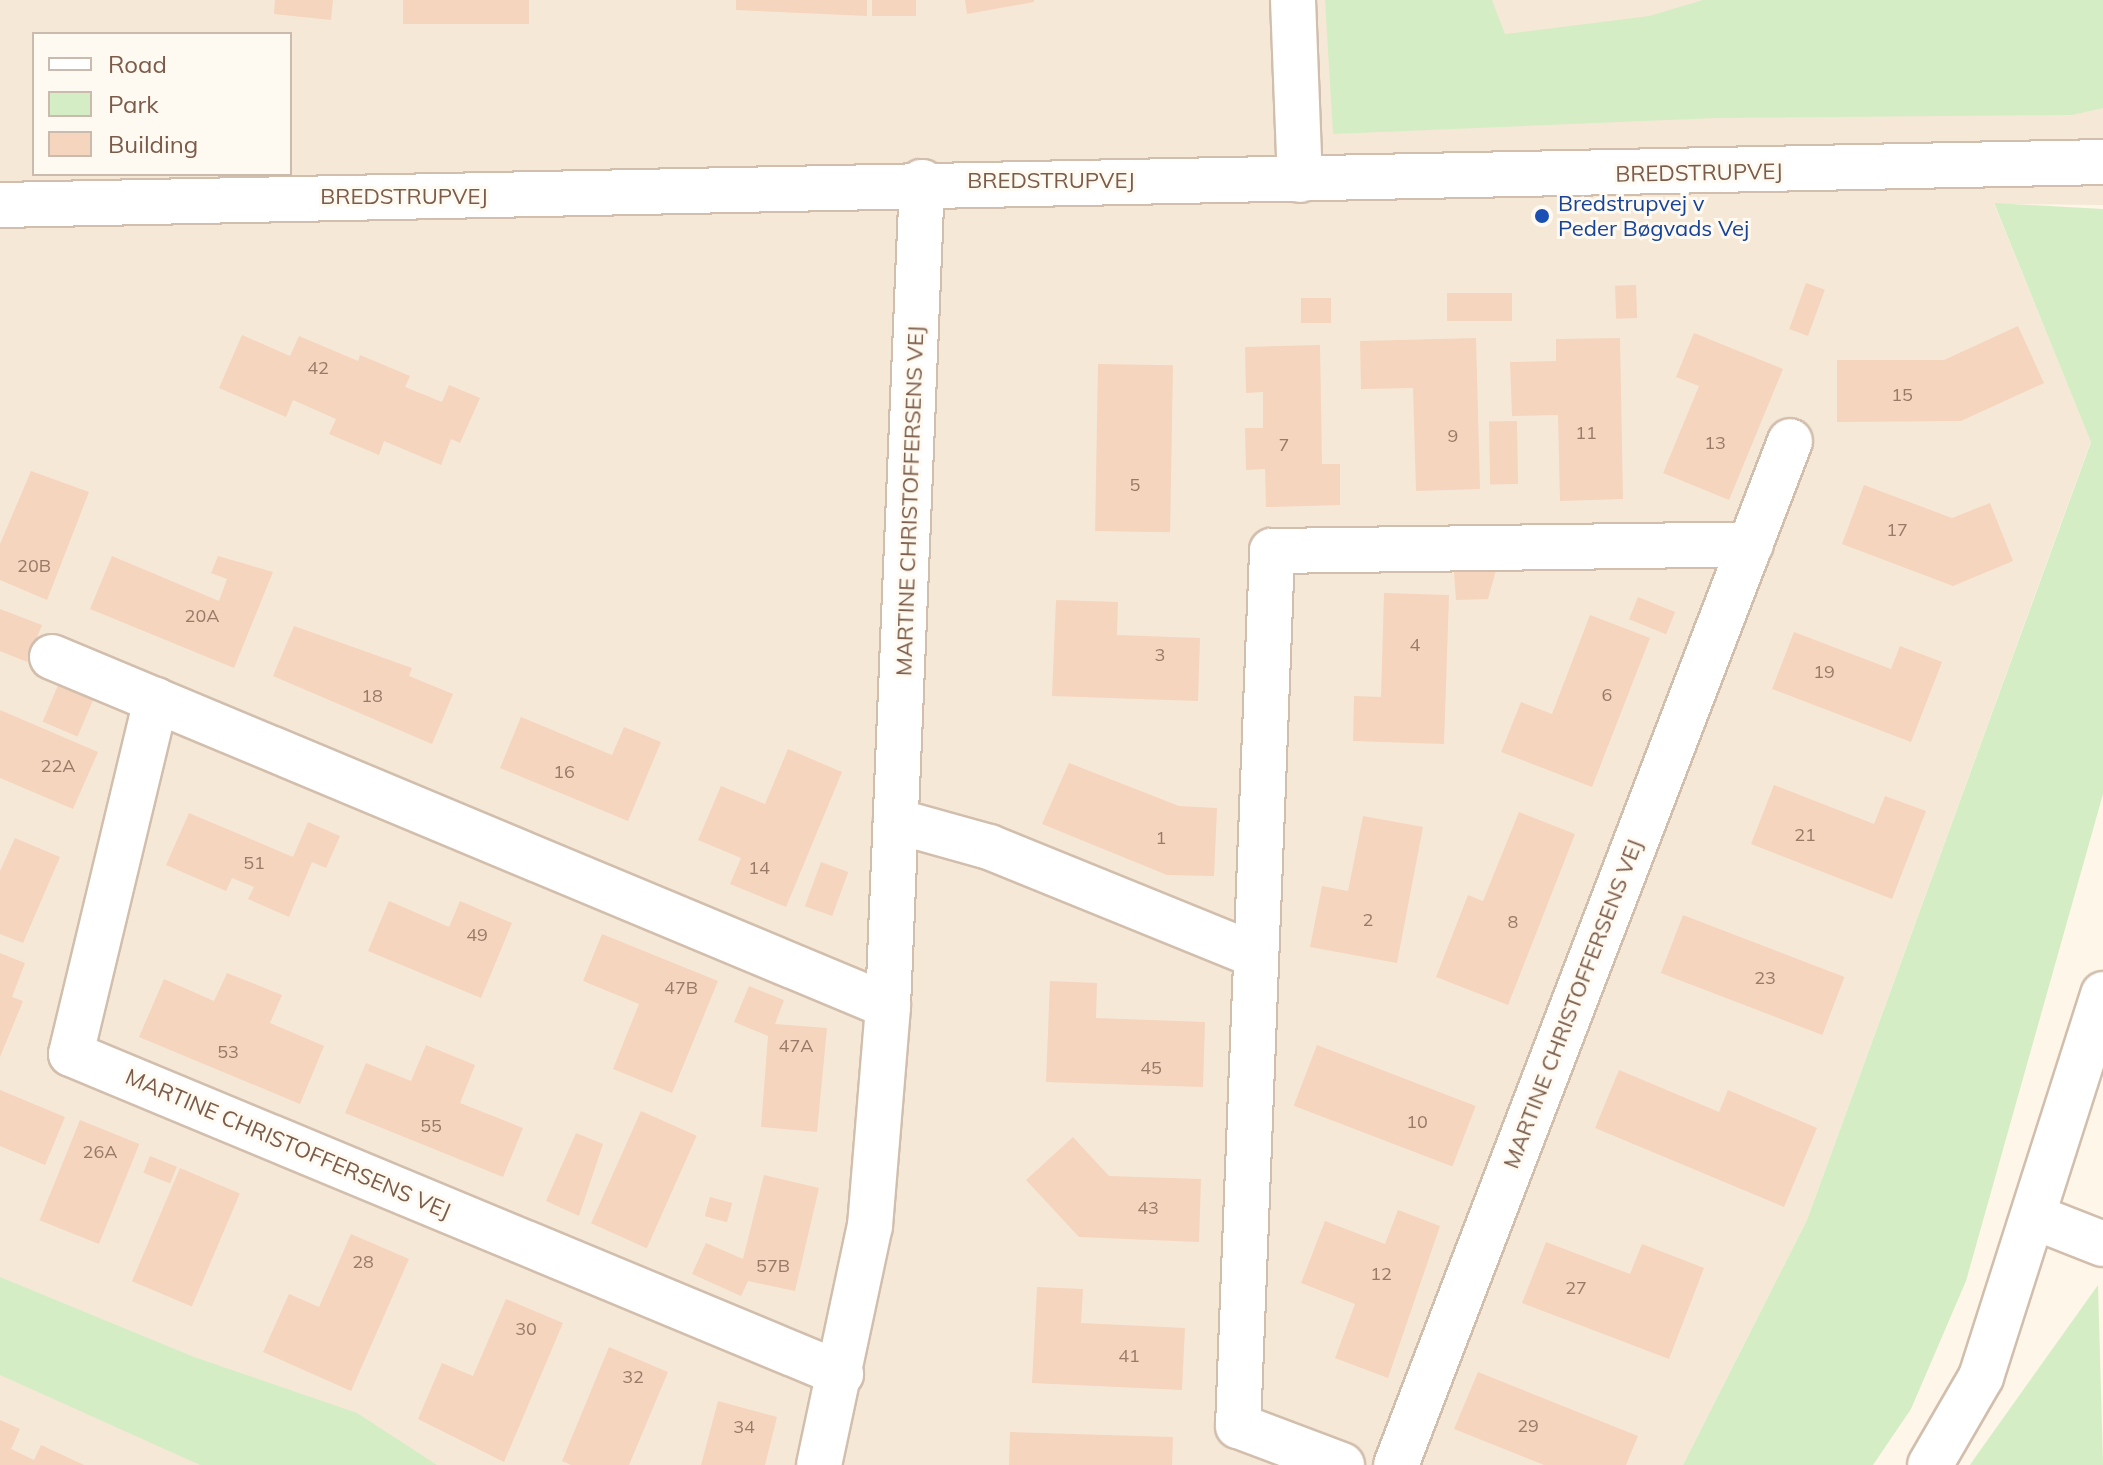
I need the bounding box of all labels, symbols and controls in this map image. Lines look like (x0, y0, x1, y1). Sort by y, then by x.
legend (32, 32, 292, 176)
text: Road (108, 49, 167, 79)
text: Park (108, 89, 159, 119)
text: Building (108, 129, 198, 159)
street label: BREDSTRUPVEJ (1615, 158, 1783, 188)
street label: BREDSTRUPVEJ (967, 168, 1135, 194)
street label: BREDSTRUPVEJ (320, 184, 488, 210)
place label: Bredstrupvej v Peder Bøgvads Vej (1558, 190, 1749, 242)
marker: Bredstrupvej v Peder Bøgvads Vej (1533, 207, 1551, 225)
street label: MARTINE CHRISTOFFERSENS VEJ (891, 325, 929, 677)
house number: 42 (307, 357, 329, 379)
house number: 15 (1891, 384, 1913, 406)
house number: 11 (1575, 422, 1597, 444)
house number: 9 (1448, 425, 1458, 447)
house number: 13 (1704, 432, 1726, 454)
house number: 7 (1279, 434, 1289, 456)
house number: 5 (1130, 474, 1140, 496)
house number: 17 (1886, 519, 1908, 541)
house number: 20B (17, 555, 51, 577)
house number: 20A (185, 605, 219, 627)
house number: 4 (1410, 634, 1420, 656)
house number: 3 (1155, 644, 1165, 666)
house number: 19 (1813, 661, 1835, 683)
house number: 6 (1602, 684, 1612, 706)
house number: 18 (361, 685, 383, 707)
house number: 22A (41, 755, 75, 777)
house number: 16 (553, 761, 575, 783)
house number: 21 (1794, 824, 1816, 846)
house number: 1 (1156, 827, 1166, 849)
street label: MARTINE CHRISTOFFERSENS VEJ (1498, 836, 1648, 1172)
house number: 51 (243, 852, 265, 874)
house number: 14 (748, 857, 770, 879)
house number: 2 (1363, 909, 1373, 931)
house number: 8 (1508, 911, 1518, 933)
house number: 49 (466, 924, 488, 946)
house number: 23 (1754, 967, 1776, 989)
house number: 47B (664, 977, 698, 999)
house number: 47A (779, 1035, 813, 1057)
house number: 53 (217, 1041, 239, 1063)
house number: 45 (1140, 1057, 1162, 1079)
street label: MARTINE CHRISTOFFERSENS VEJ (122, 1063, 454, 1225)
house number: 10 (1406, 1111, 1428, 1133)
house number: 55 (420, 1115, 442, 1137)
house number: 26A (83, 1141, 117, 1163)
house number: 43 (1137, 1197, 1159, 1219)
house number: 28 (352, 1251, 374, 1273)
house number: 57B (756, 1255, 790, 1277)
house number: 12 (1370, 1263, 1392, 1285)
house number: 27 (1565, 1277, 1587, 1299)
house number: 30 (515, 1318, 537, 1340)
house number: 41 (1118, 1345, 1140, 1367)
house number: 32 (622, 1366, 644, 1388)
house number: 29 (1517, 1415, 1539, 1437)
house number: 34 (733, 1416, 755, 1438)

